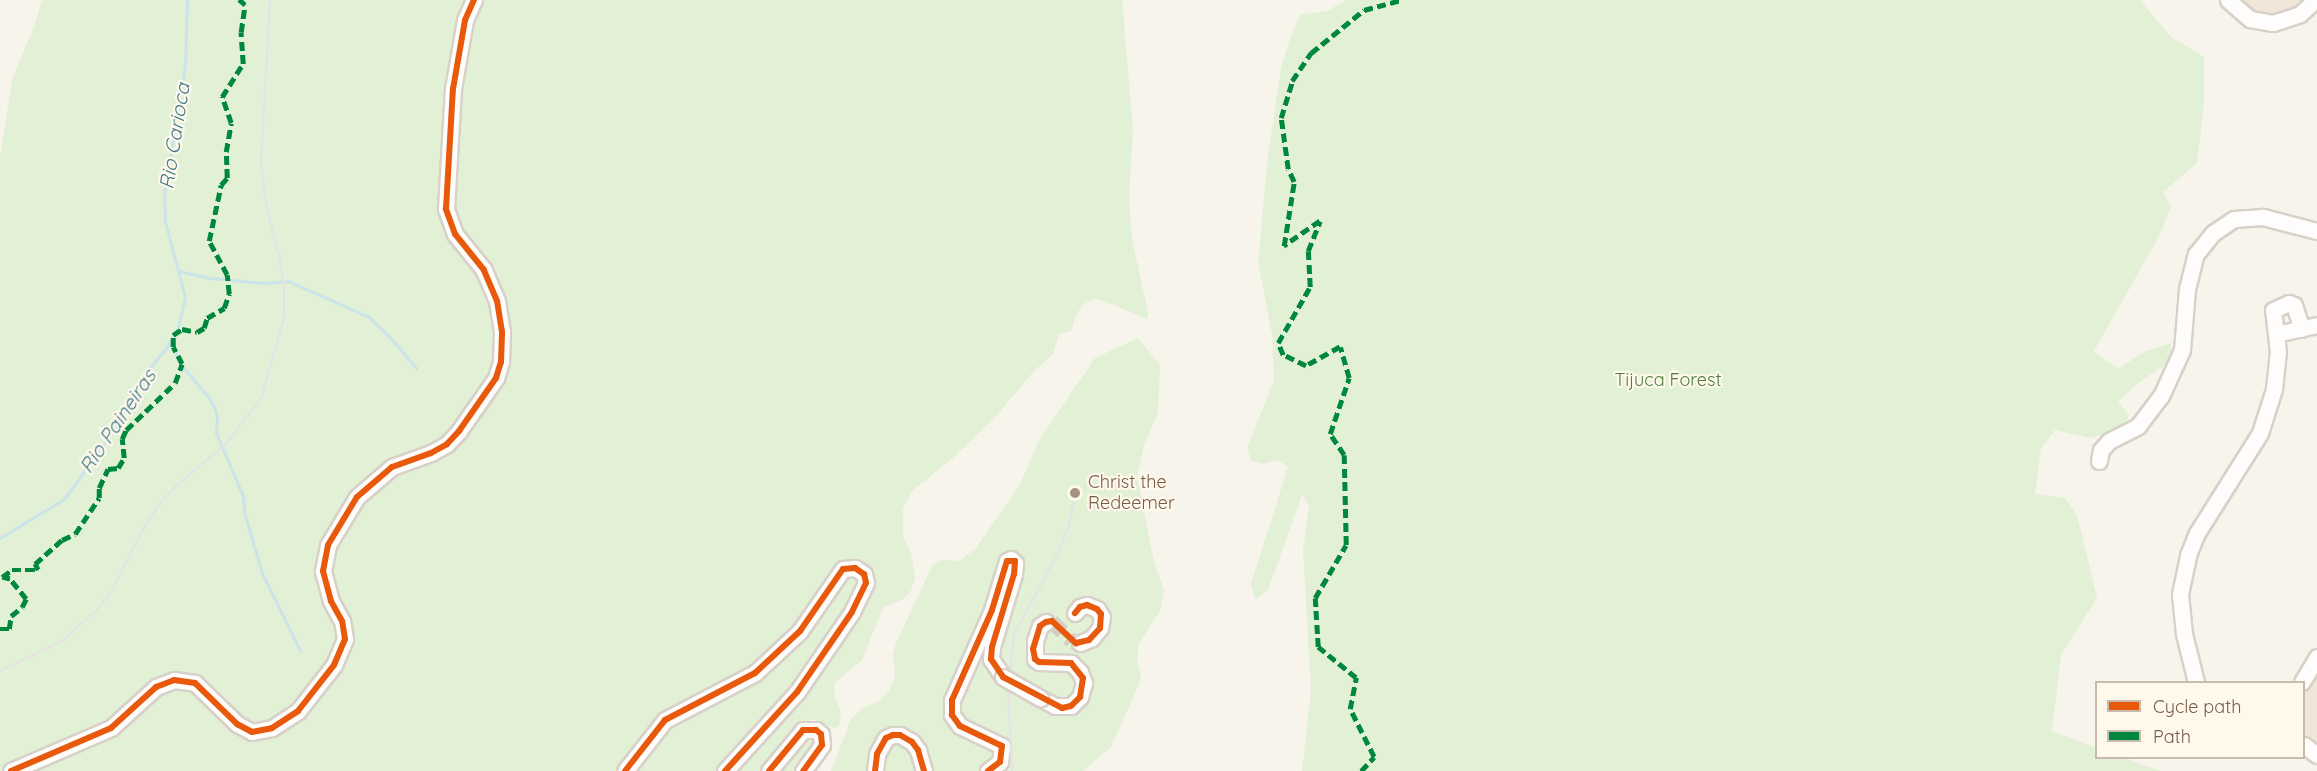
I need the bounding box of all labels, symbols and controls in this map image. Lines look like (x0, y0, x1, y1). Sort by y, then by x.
water label: Rio Carioca (154, 81, 194, 191)
water label: Rio Paineiras (74, 365, 160, 477)
park label: Tijuca Forest (1614, 369, 1722, 391)
place label: Christ the Redeemer (1088, 472, 1175, 514)
marker: Christ the Redeemer (1066, 484, 1084, 502)
legend (2095, 681, 2305, 759)
text: Cycle path (2153, 695, 2241, 718)
text: Path (2153, 725, 2191, 748)

